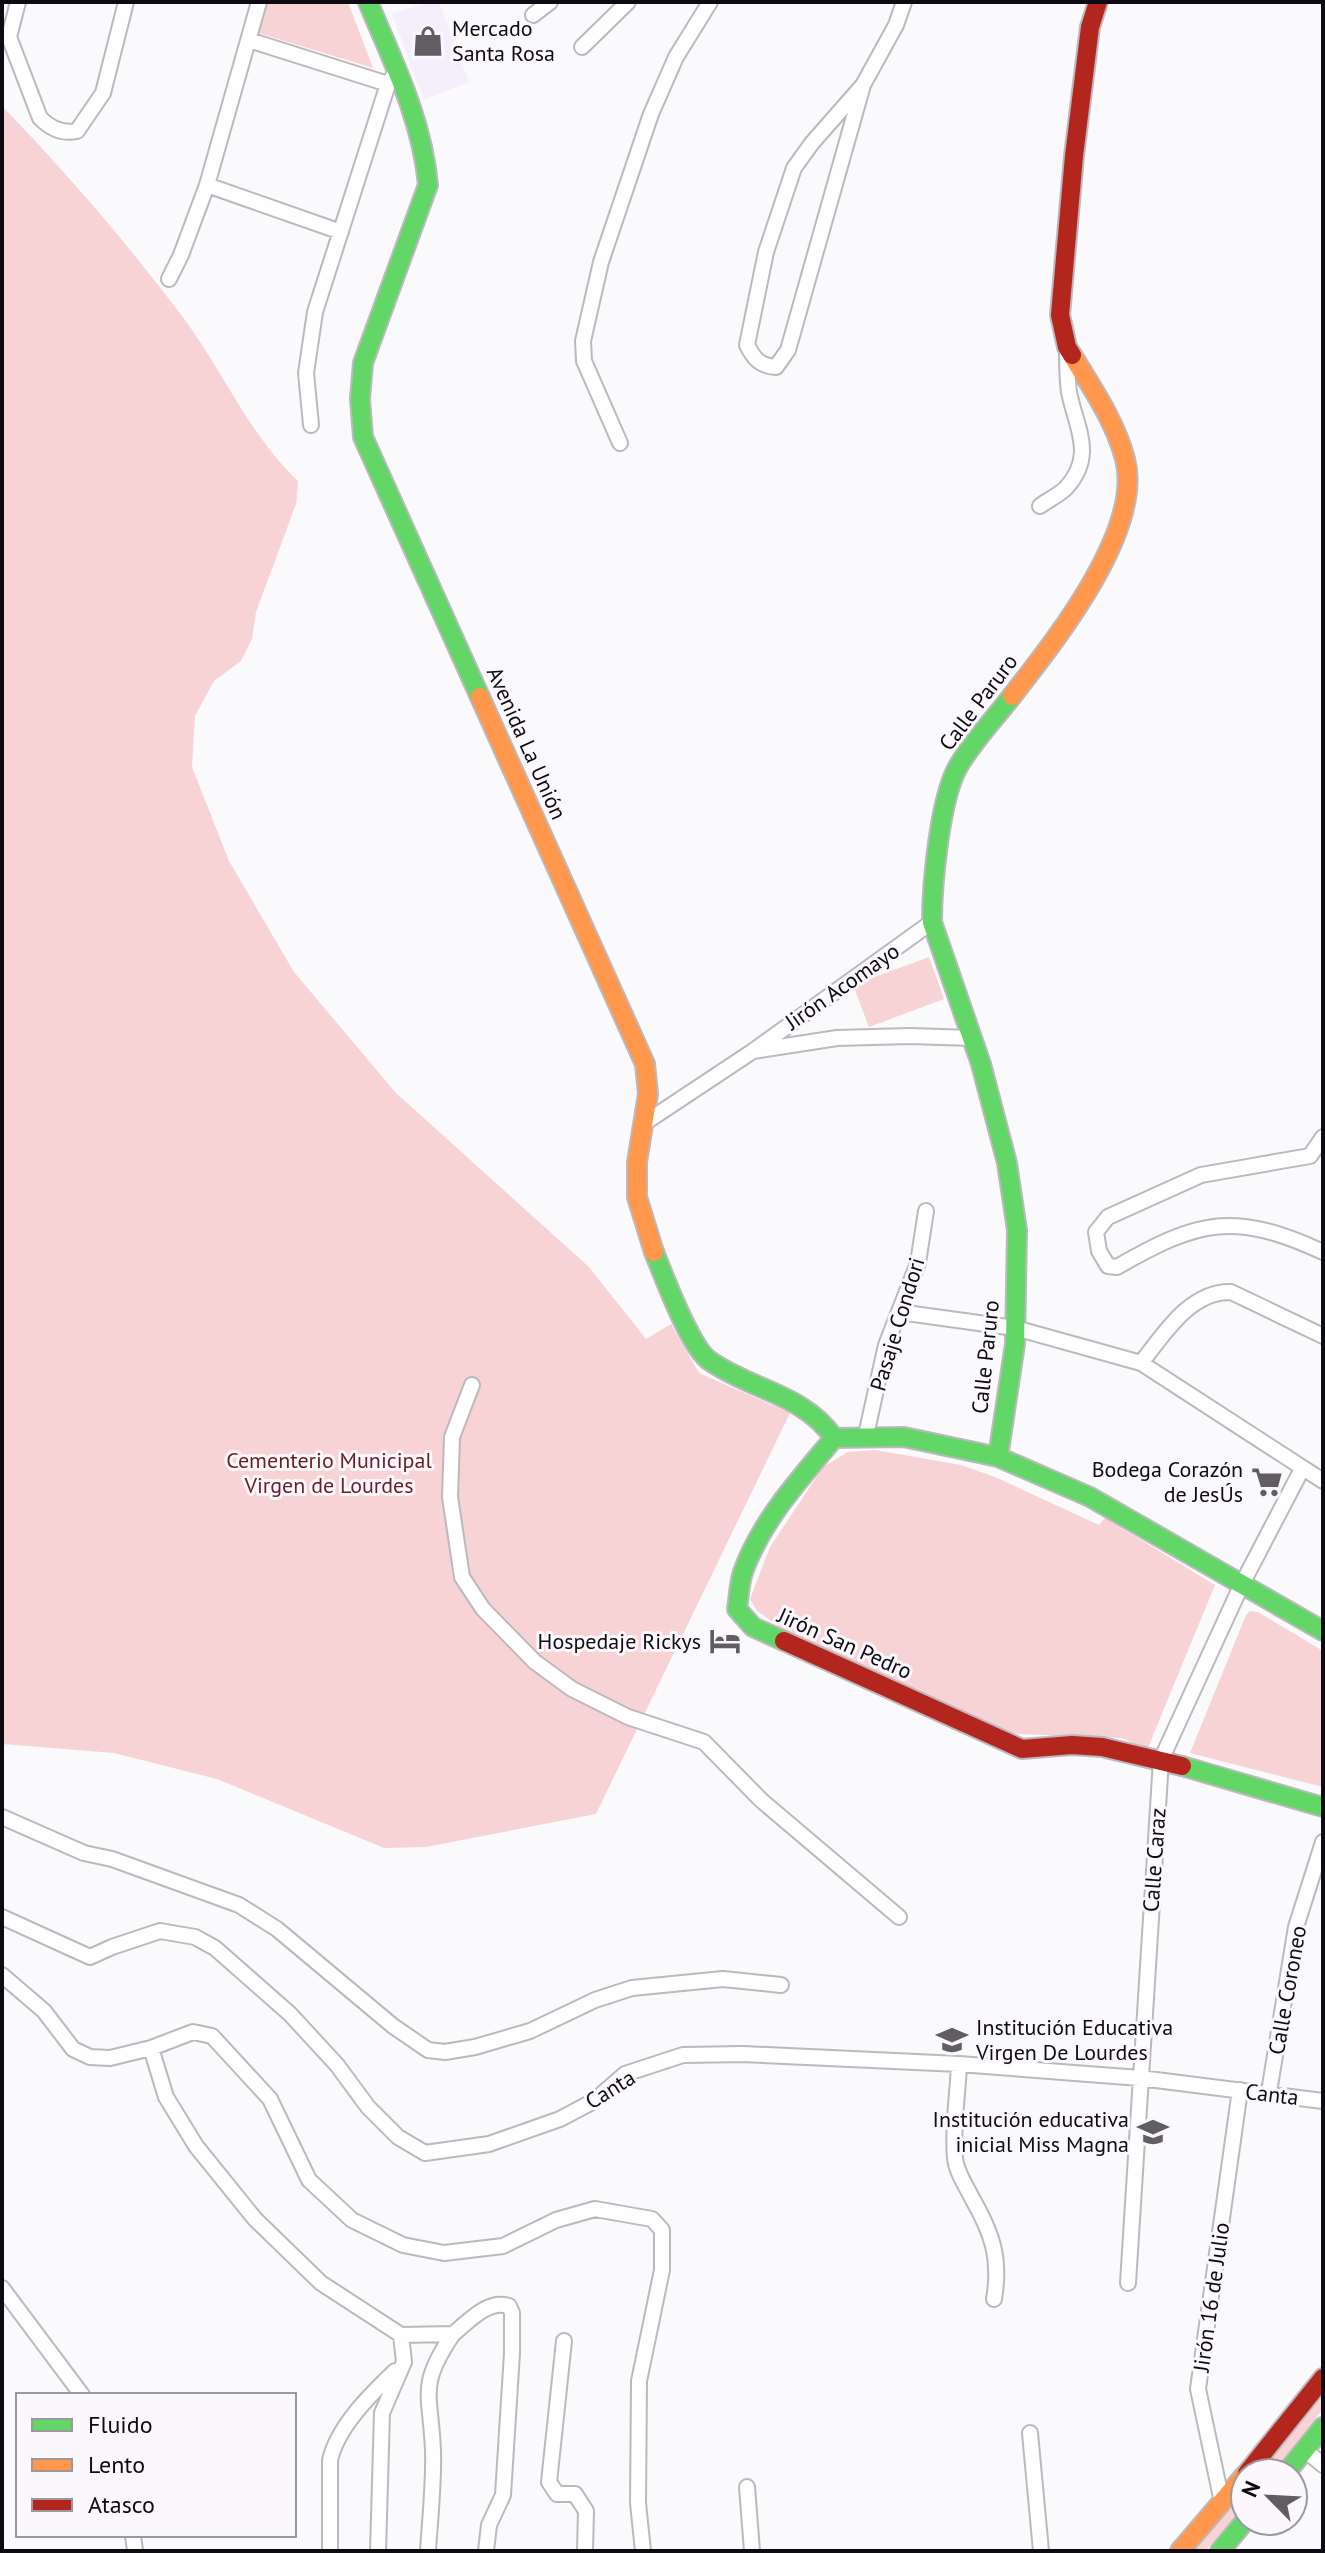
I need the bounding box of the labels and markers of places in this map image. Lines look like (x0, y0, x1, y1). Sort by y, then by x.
place label: Mercado Santa Rosa (452, 14, 555, 67)
shop icon: Mercado Santa Rosa (411, 24, 445, 58)
place label: Bodega Corazón de JesÚs (1092, 1455, 1243, 1508)
supermarket icon: Bodega Corazón de JesÚs (1250, 1465, 1284, 1499)
hotel icon: Hospedaje Rickys (708, 1624, 742, 1658)
place label: Hospedaje Rickys (538, 1627, 701, 1655)
place label: Institución Educativa Virgen De Lourdes (975, 2013, 1173, 2066)
school or university icon: Institución Educativa Virgen De Lourdes (935, 2023, 969, 2057)
place label: Institución educativa inicial Miss Magna (933, 2105, 1129, 2158)
school or university icon: Institución educativa inicial Miss Magna (1136, 2115, 1170, 2149)

